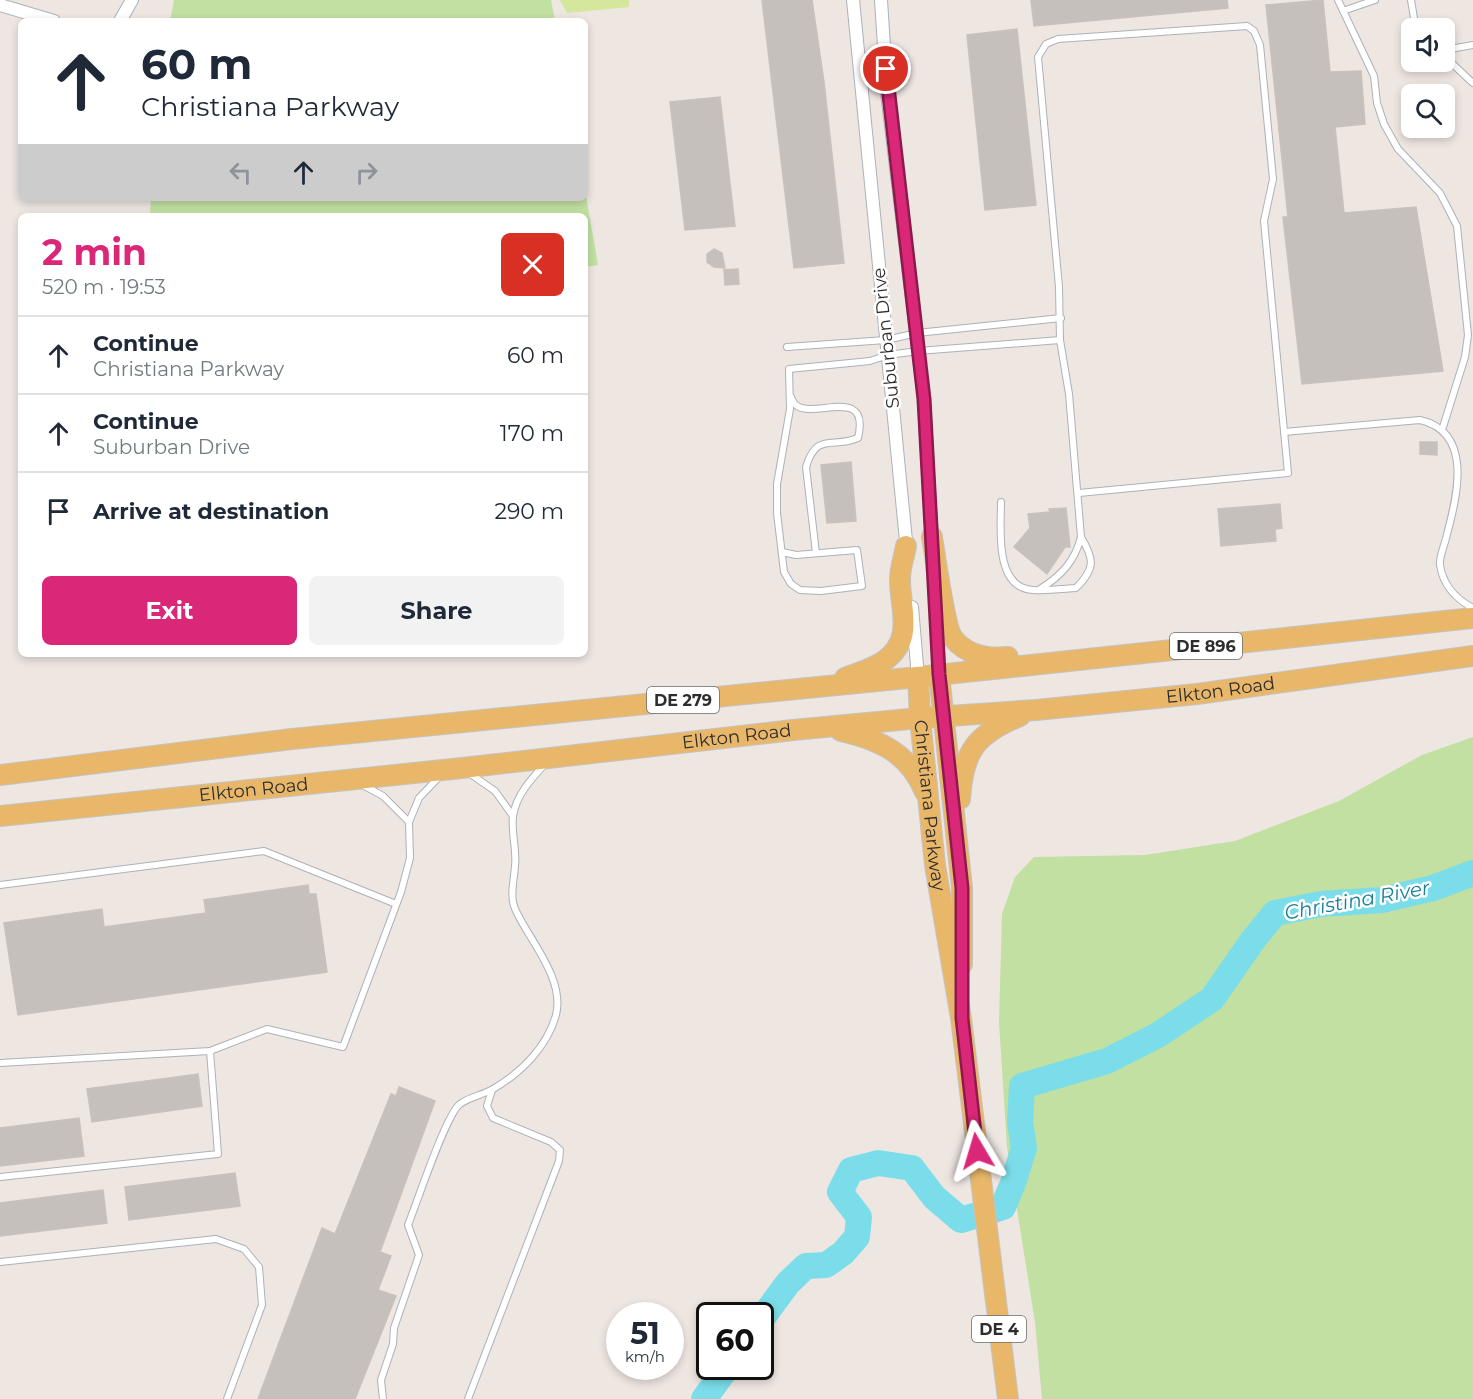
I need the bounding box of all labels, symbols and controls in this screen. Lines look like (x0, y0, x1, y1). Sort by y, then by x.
map controls (1401, 18, 1455, 138)
button: sound (1401, 18, 1455, 72)
text: 60 m (141, 38, 252, 90)
icon: ahead (42, 42, 120, 120)
pin (860, 43, 911, 94)
icon: arrive (869, 52, 902, 85)
button: search (1401, 84, 1455, 138)
text: Christiana Parkway (141, 90, 399, 123)
icon: left (224, 156, 257, 189)
icon: ahead (287, 156, 320, 189)
icon: right (350, 156, 383, 189)
text: 2 min (42, 230, 147, 274)
button: close (501, 233, 564, 296)
street label: Suburban Drive (868, 266, 904, 409)
text: 520 m · 19:53 (42, 275, 166, 299)
text: Continue (93, 330, 199, 357)
icon: ahead (42, 339, 75, 372)
text: 60 m (507, 342, 564, 369)
text: Christiana Parkway (93, 357, 284, 381)
text: Continue (93, 408, 199, 435)
icon: ahead (42, 417, 75, 450)
text: 170 m (500, 420, 564, 447)
text: Suburban Drive (93, 435, 250, 459)
icon: arrive (42, 495, 75, 528)
text: Arrive at destination (93, 498, 329, 525)
text: 290 m (494, 498, 564, 525)
button: Exit (42, 576, 297, 645)
button: Share (309, 576, 564, 645)
road number: DE 896 (1170, 633, 1242, 659)
street label: Elkton Road (1165, 672, 1276, 708)
road number: DE 279 (647, 687, 719, 713)
street label: Elkton Road (681, 719, 793, 754)
street label: Christiana Parkway (909, 719, 950, 893)
street label: Elkton Road (198, 773, 309, 806)
water label: Christina River (1282, 875, 1433, 925)
position arrow (945, 1119, 1009, 1183)
speed limit sign: 60 (696, 1302, 774, 1380)
text: 51 (630, 1315, 660, 1352)
road number: DE 4 (972, 1316, 1026, 1342)
text: km/h (625, 1347, 665, 1366)

